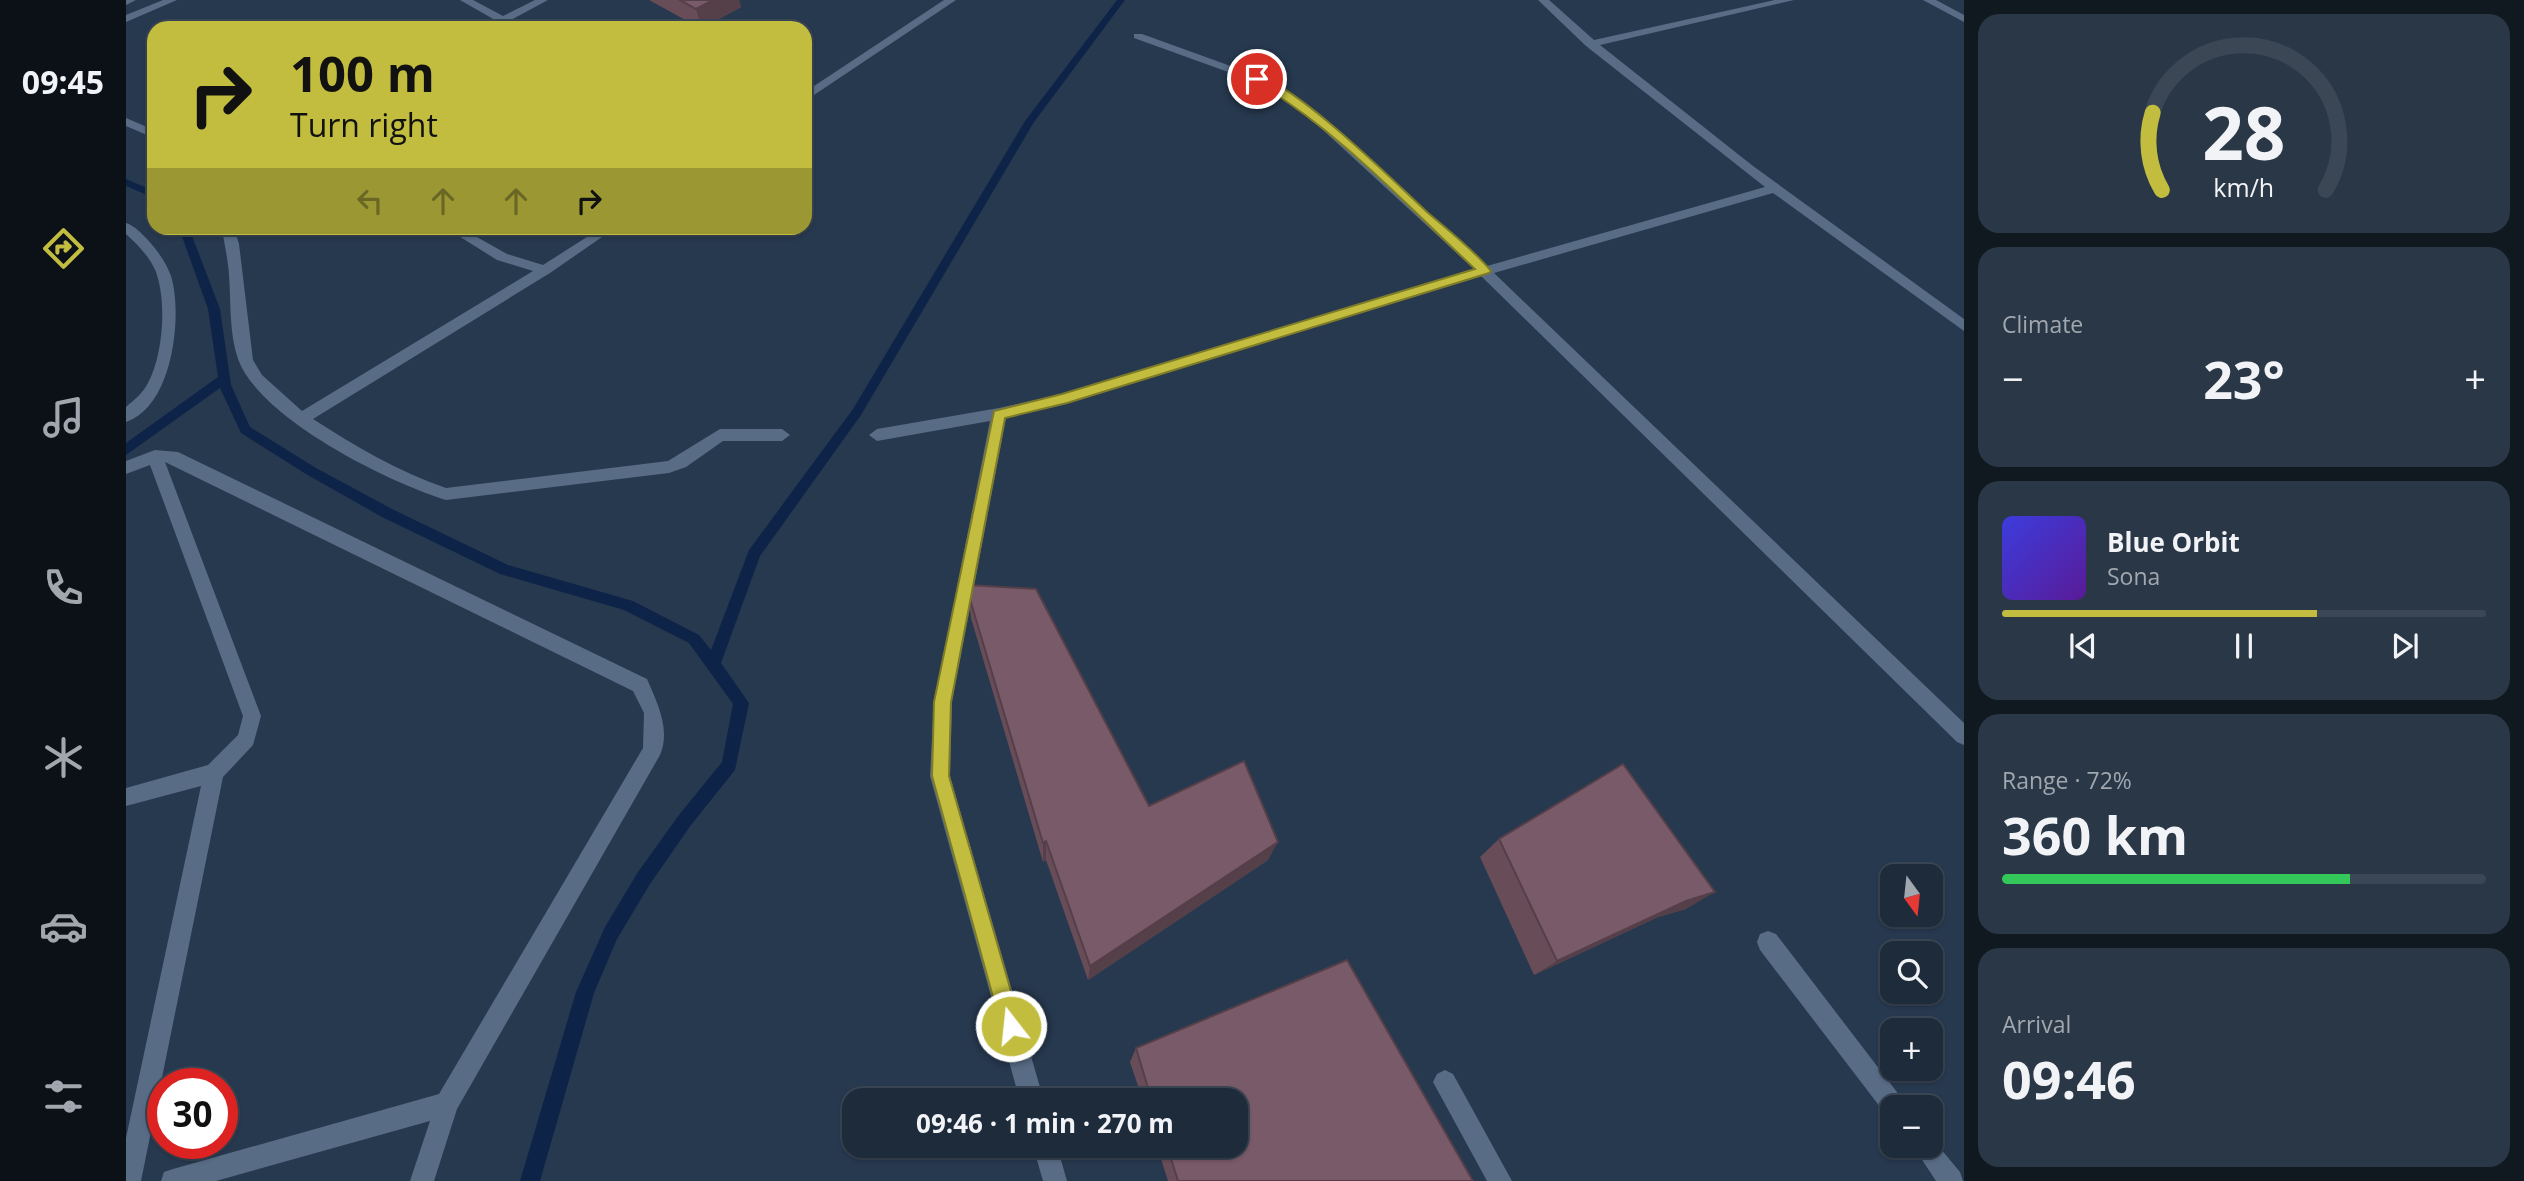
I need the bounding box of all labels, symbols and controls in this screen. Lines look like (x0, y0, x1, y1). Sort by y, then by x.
text: 100 m (290, 40, 435, 106)
icon: right (175, 49, 266, 140)
pin (1227, 49, 1287, 109)
text: 09:45 (22, 60, 104, 103)
icon: arrive (1238, 60, 1276, 98)
text: 28 (2202, 82, 2286, 181)
text: Turn right (290, 103, 438, 146)
text: km/h (2214, 170, 2274, 204)
icon: left (351, 182, 389, 220)
icon: ahead (424, 182, 462, 220)
icon: ahead (497, 182, 535, 220)
icon: right (570, 182, 608, 220)
icon: directions (39, 224, 88, 273)
text: Climate (2002, 308, 2083, 340)
text: 23° (2203, 343, 2285, 414)
text: − (2002, 352, 2024, 404)
text: + (2464, 352, 2486, 404)
icon: music (39, 393, 88, 442)
text: Blue Orbit (2107, 524, 2240, 560)
text: Sona (2107, 560, 2160, 592)
icon: phone (39, 563, 88, 612)
icon: previous (2064, 627, 2102, 665)
icon: pause (2225, 627, 2263, 665)
icon: next (2386, 627, 2424, 665)
icon: climate (39, 733, 88, 782)
text: Range · 72% (2002, 764, 2132, 796)
text: 360 km (2002, 799, 2188, 870)
north arrow (1880, 864, 1942, 928)
map controls (1880, 864, 1943, 1158)
icon: car (39, 902, 88, 951)
button: search (1880, 941, 1943, 1004)
position arrow (974, 989, 1048, 1063)
text: Arrival (2002, 1008, 2071, 1040)
button: + (1880, 1018, 1943, 1081)
text: 09:46 (2002, 1043, 2136, 1114)
speed limit sign: 30 (147, 1068, 238, 1159)
icon: filters (39, 1072, 88, 1121)
button: − (1880, 1095, 1943, 1158)
text: 09:46 · 1 min · 270 m (916, 1105, 1174, 1141)

